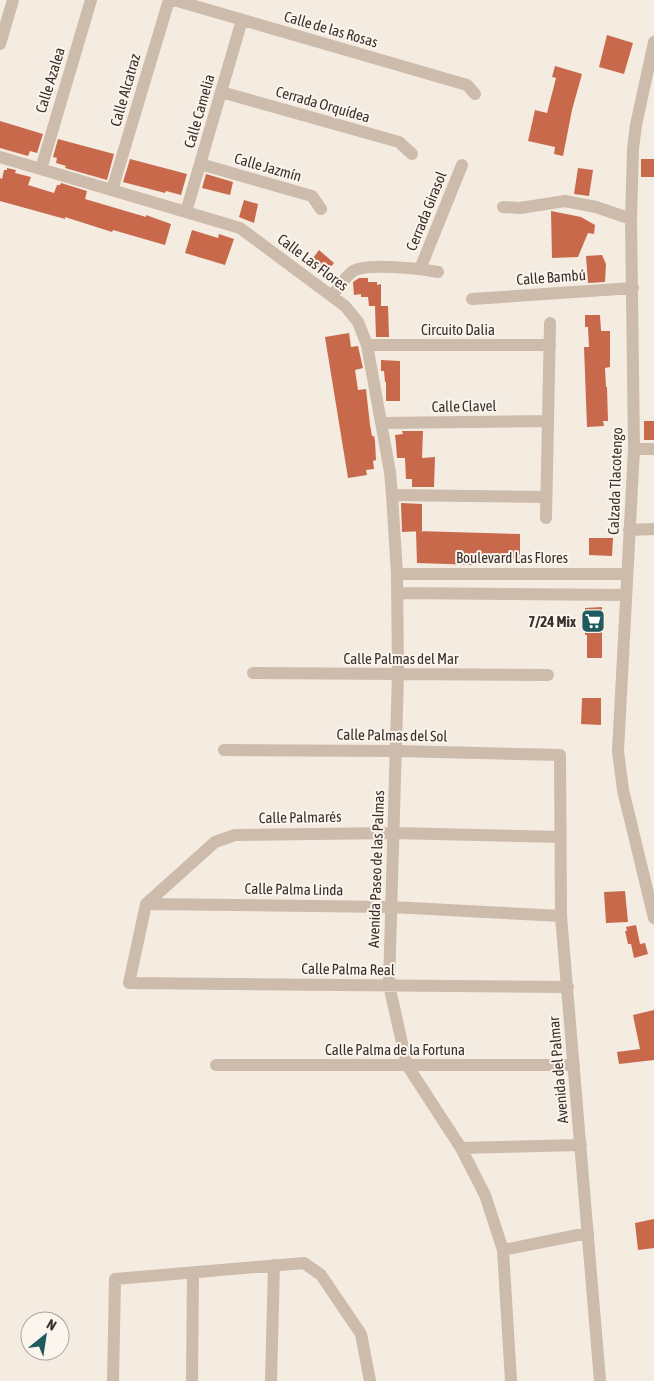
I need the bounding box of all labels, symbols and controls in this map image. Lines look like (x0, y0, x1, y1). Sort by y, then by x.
street label: Calle de las Rosas (282, 7, 380, 51)
street label: Calle Azalea (32, 45, 68, 115)
street label: Calle Alcatraz (107, 51, 144, 128)
street label: Calle Camelia (180, 72, 218, 150)
street label: Cerrada Orquídea (274, 82, 372, 126)
street label: Calle Jazmín (232, 149, 304, 185)
street label: Cerrada Girasol (402, 169, 450, 253)
street label: Calle Las Flores (274, 230, 352, 294)
street label: Calle Bambú (516, 266, 586, 288)
street label: Circuito Dalia (421, 321, 495, 338)
street label: Calle Clavel (431, 397, 497, 415)
street label: Calzada Tlacotengo (605, 427, 625, 535)
street label: Boulevard Las Flores (456, 549, 568, 566)
supermarket icon: 7/24 Mix (580, 608, 606, 634)
place label: 7/24 Mix (528, 613, 576, 630)
street label: Calle Palmas del Mar (344, 650, 459, 667)
street label: Calle Palmas del Sol (336, 726, 448, 744)
street label: Avenida Paseo de las Palmas (365, 790, 387, 948)
street label: Calle Palmarés (259, 808, 341, 826)
street label: Calle Palma Linda (244, 880, 344, 898)
street label: Calle Palma Real (301, 960, 395, 978)
street label: Avenida del Palmar (545, 1015, 571, 1124)
street label: Calle Palma de la Fortuna (325, 1041, 465, 1058)
north arrow (20, 1311, 70, 1361)
text: N (44, 1316, 59, 1334)

